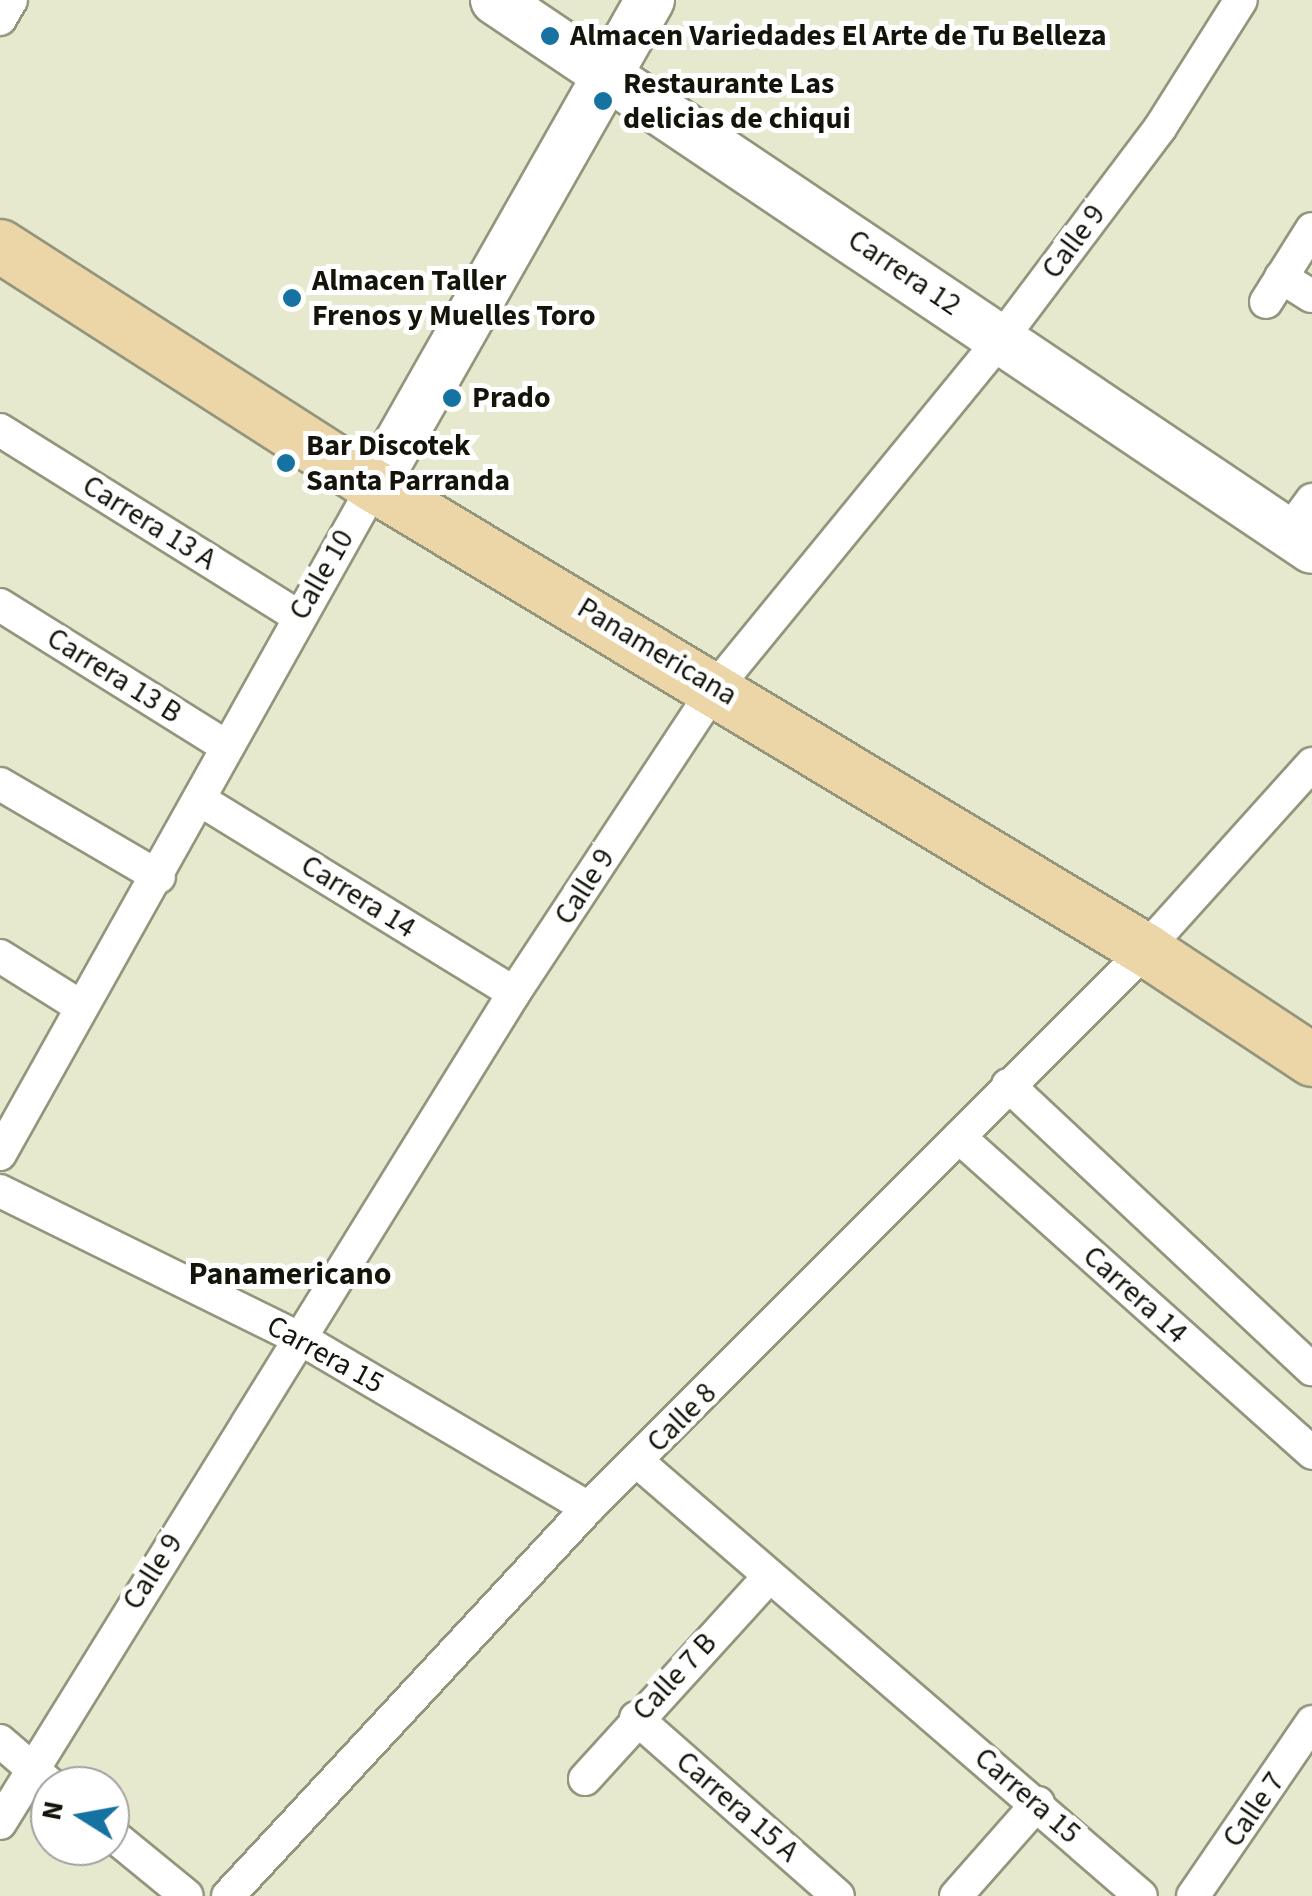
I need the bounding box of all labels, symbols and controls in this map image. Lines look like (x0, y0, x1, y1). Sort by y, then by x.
place label: Almacen Variedades El Arte de Tu Belleza (570, 18, 1107, 54)
marker: Almacen Variedades El Arte de Tu Belleza (539, 25, 561, 47)
place label: Restaurante Las delicias de chiqui (623, 66, 851, 136)
marker: Restaurante Las delicias de chiqui (592, 90, 614, 112)
street label: Calle 9 (1035, 198, 1113, 286)
street label: Carrera 12 (841, 222, 967, 324)
place label: Almacen Taller Frenos y Muelles Toro (312, 263, 596, 334)
marker: Almacen Taller Frenos y Muelles Toro (281, 287, 303, 309)
place label: Prado (472, 380, 551, 416)
marker: Prado (441, 387, 463, 409)
place label: Bar Discotek Santa Parranda (306, 428, 510, 498)
marker: Bar Discotek Santa Parranda (275, 452, 297, 474)
street label: Carrera 13 A (76, 468, 222, 578)
street label: Calle 10 (282, 523, 362, 627)
street label: Panamericana (571, 590, 743, 714)
street label: Carrera 13 B (40, 620, 188, 732)
street label: Calle 9 (547, 842, 623, 932)
street label: Carrera 14 (294, 848, 422, 946)
street label: Carrera 14 (1075, 1239, 1195, 1351)
district label: Panamericano (188, 1255, 392, 1293)
street label: Carrera 15 (260, 1308, 390, 1402)
street label: Calle 8 (640, 1376, 724, 1460)
street label: Calle 9 (115, 1527, 191, 1617)
street label: Calle 7 B (625, 1626, 725, 1728)
street label: Carrera 15 (967, 1740, 1087, 1852)
street label: Carrera 15 A (668, 1744, 806, 1870)
north arrow (30, 1766, 130, 1866)
street label: Calle 7 (1215, 1766, 1293, 1854)
text: N (31, 1798, 74, 1824)

